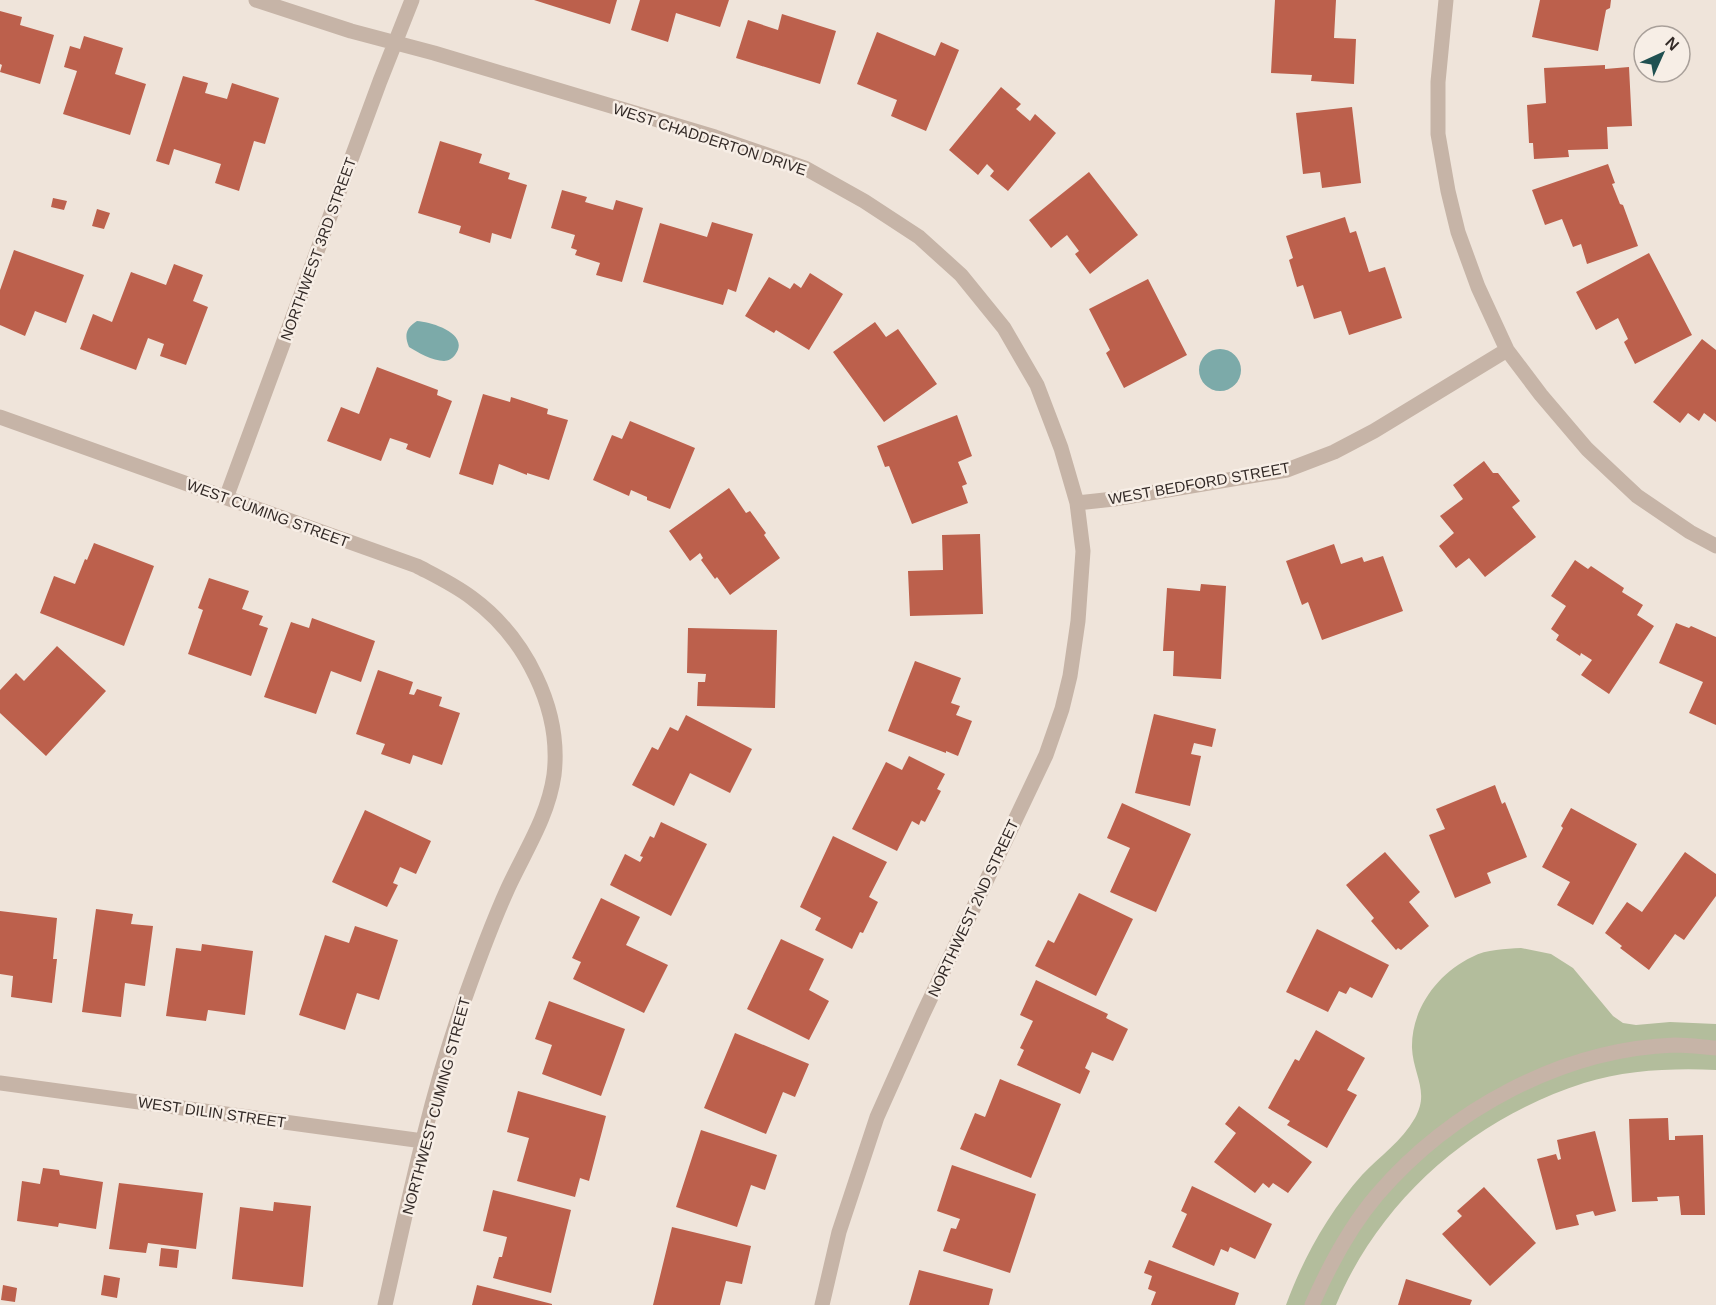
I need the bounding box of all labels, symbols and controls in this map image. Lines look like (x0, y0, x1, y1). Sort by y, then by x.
north arrow (1632, 24, 1692, 84)
text: N (1662, 34, 1682, 54)
street label: WEST CHADDERTON DRIVE (611, 100, 809, 178)
street label: NORTHWEST 3RD STREET (277, 155, 359, 343)
street label: WEST BEDFORD STREET (1107, 459, 1291, 507)
street label: WEST CUMING STREET (185, 476, 351, 550)
street label: NORTHWEST 2ND STREET (924, 817, 1022, 999)
street label: NORTHWEST CUMING STREET (399, 995, 473, 1217)
street label: WEST DILIN STREET (137, 1093, 287, 1131)

